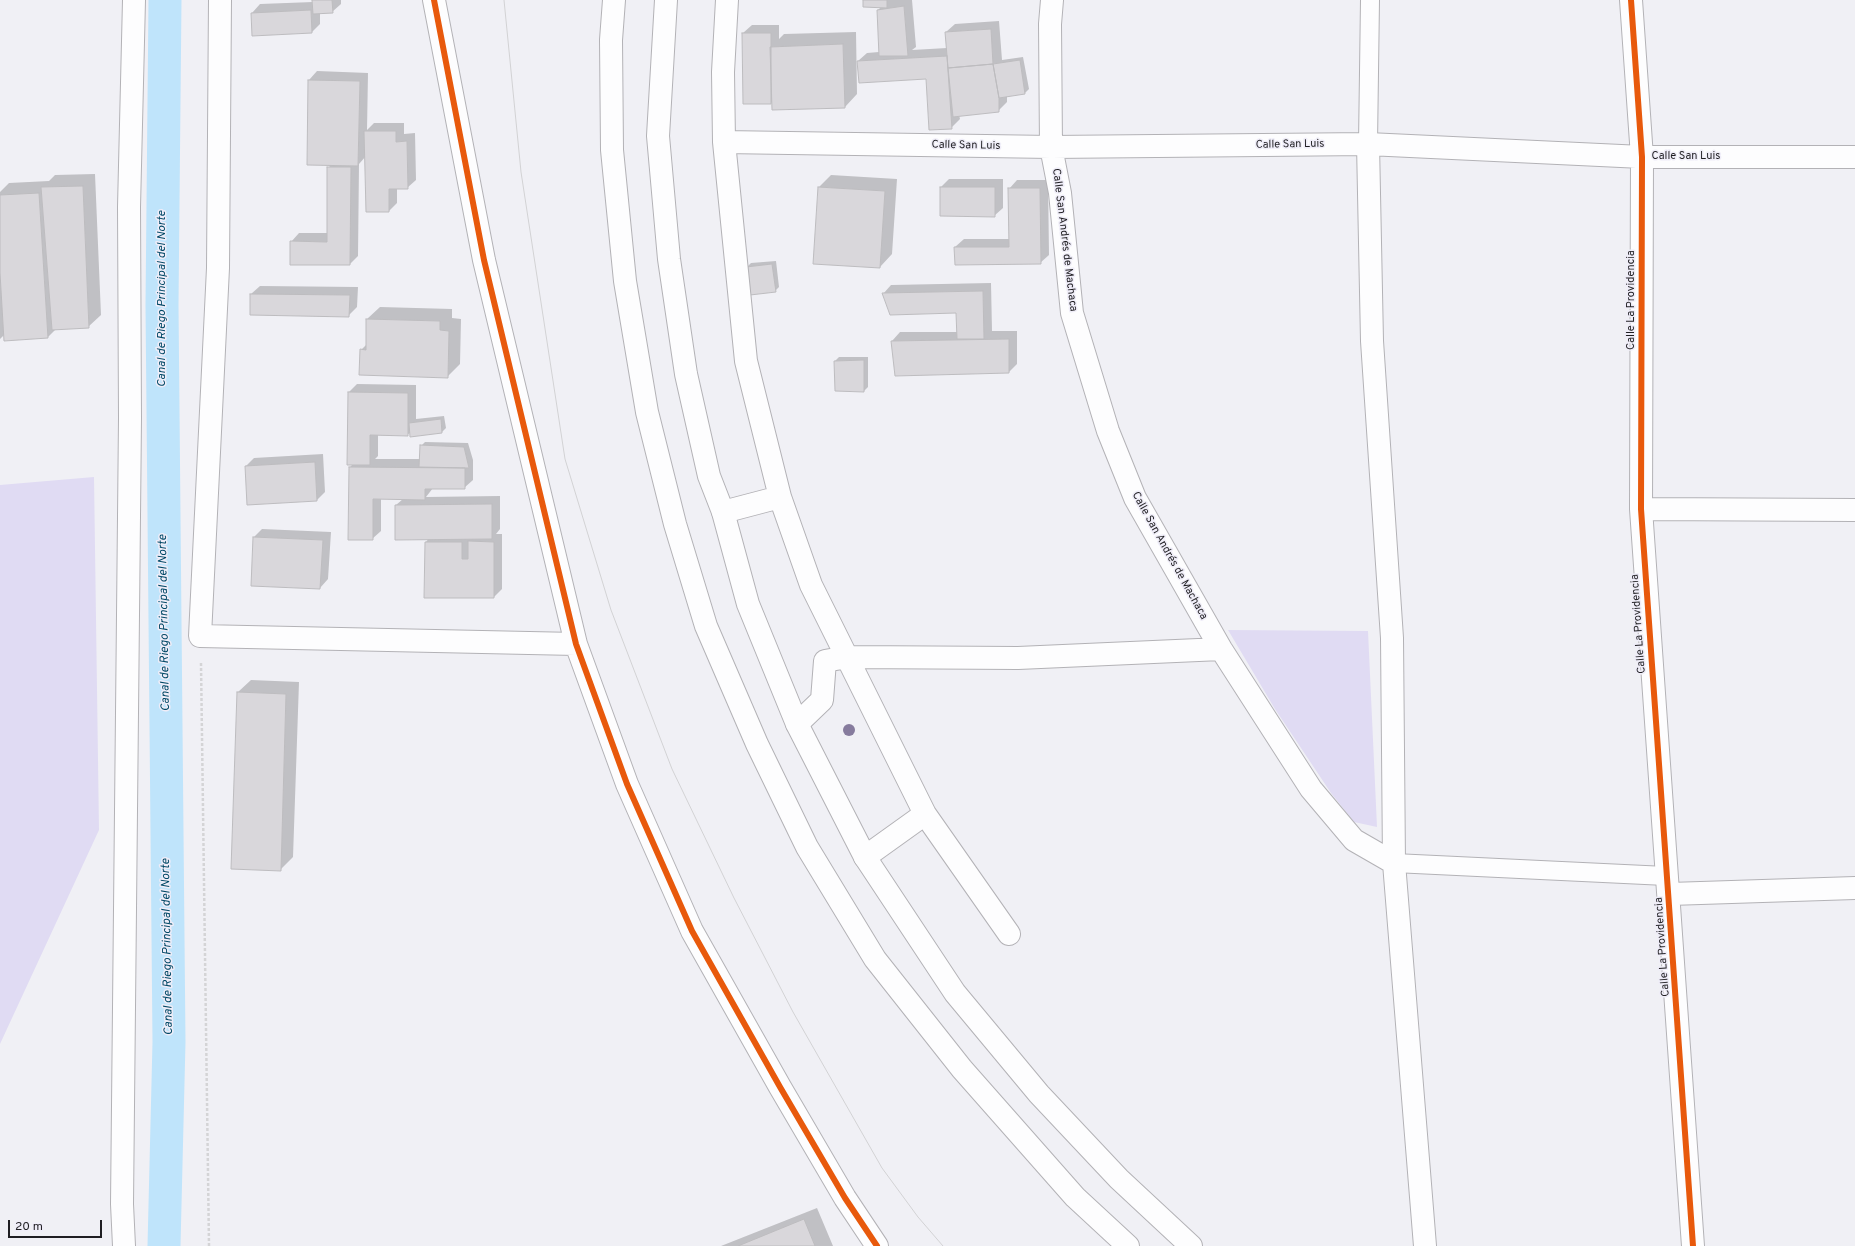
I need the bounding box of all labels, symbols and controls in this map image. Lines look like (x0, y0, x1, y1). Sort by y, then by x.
street label: Calle San Luis (1256, 138, 1324, 152)
street label: Calle San Luis (932, 139, 1000, 153)
street label: Calle San Luis (1652, 150, 1720, 164)
street label: Calle San Andrés de Machaca (1049, 168, 1079, 312)
water label: Canal de Riego Principal del Norte (156, 211, 170, 387)
street label: Calle La Providencia (1625, 250, 1639, 350)
street label: Calle San Andrés de Machaca (1128, 490, 1210, 622)
water label: Canal de Riego Principal del Norte (156, 535, 174, 711)
street label: Calle La Providencia (1629, 574, 1649, 674)
water label: Canal de Riego Principal del Norte (159, 859, 177, 1035)
street label: Calle La Providencia (1653, 897, 1673, 997)
scale bar (10, 1212, 104, 1238)
text: 20 m (15, 1219, 43, 1235)

